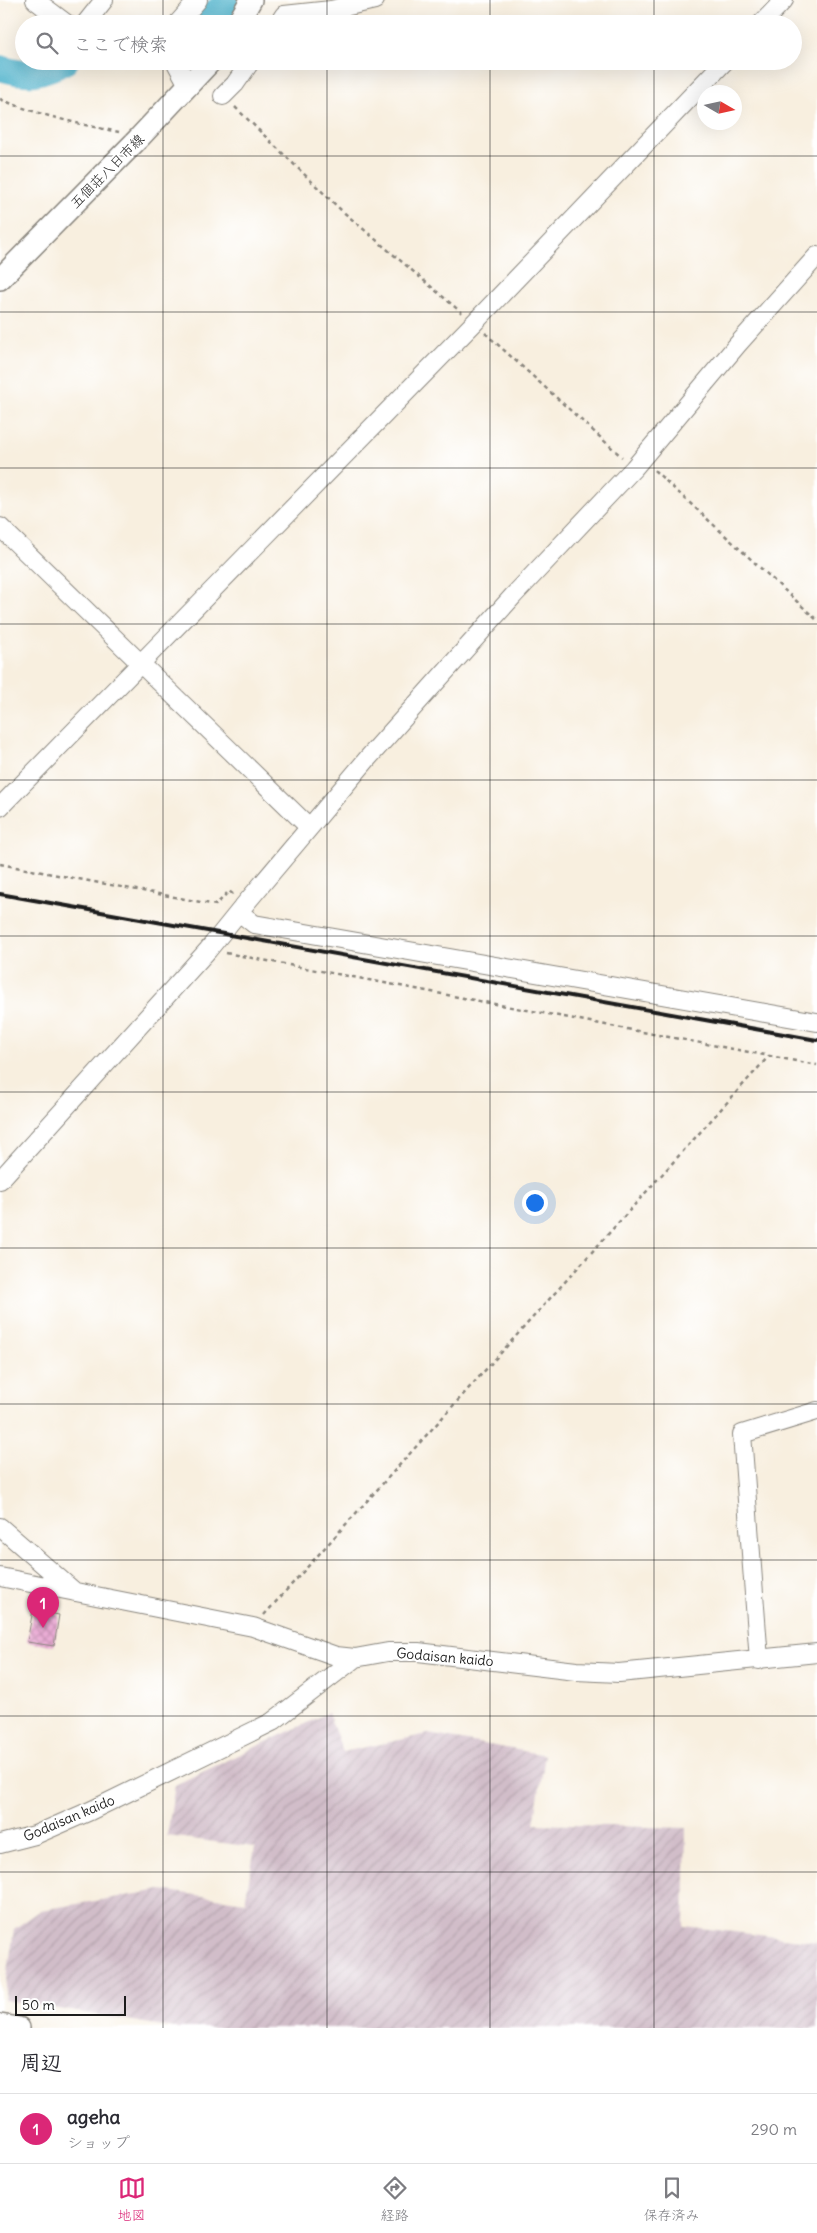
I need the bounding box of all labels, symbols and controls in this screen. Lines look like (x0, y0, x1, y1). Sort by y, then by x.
search box (15, 15, 802, 70)
icon: search (33, 29, 61, 57)
text: ここで検索 (73, 32, 168, 56)
north arrow (697, 85, 742, 130)
street label: 五個荘八日市線 (66, 130, 148, 212)
your location (522, 1190, 548, 1216)
pin: 1 (27, 1587, 59, 1628)
street label: Godaisan kaido (396, 1644, 494, 1670)
street label: Godaisan kaido (21, 1791, 117, 1845)
scale bar (15, 1993, 126, 2016)
text: 50 m (22, 1996, 55, 2014)
text: 周辺 (20, 2049, 62, 2076)
text: ageha (67, 2105, 120, 2129)
text: 1 (33, 2119, 39, 2139)
text: 290 m (751, 2119, 797, 2139)
text: ショップ (67, 2132, 130, 2152)
tab: 地図 (118, 2174, 146, 2224)
tab: 経路 (381, 2174, 409, 2224)
tab: 保存済み (644, 2174, 700, 2224)

